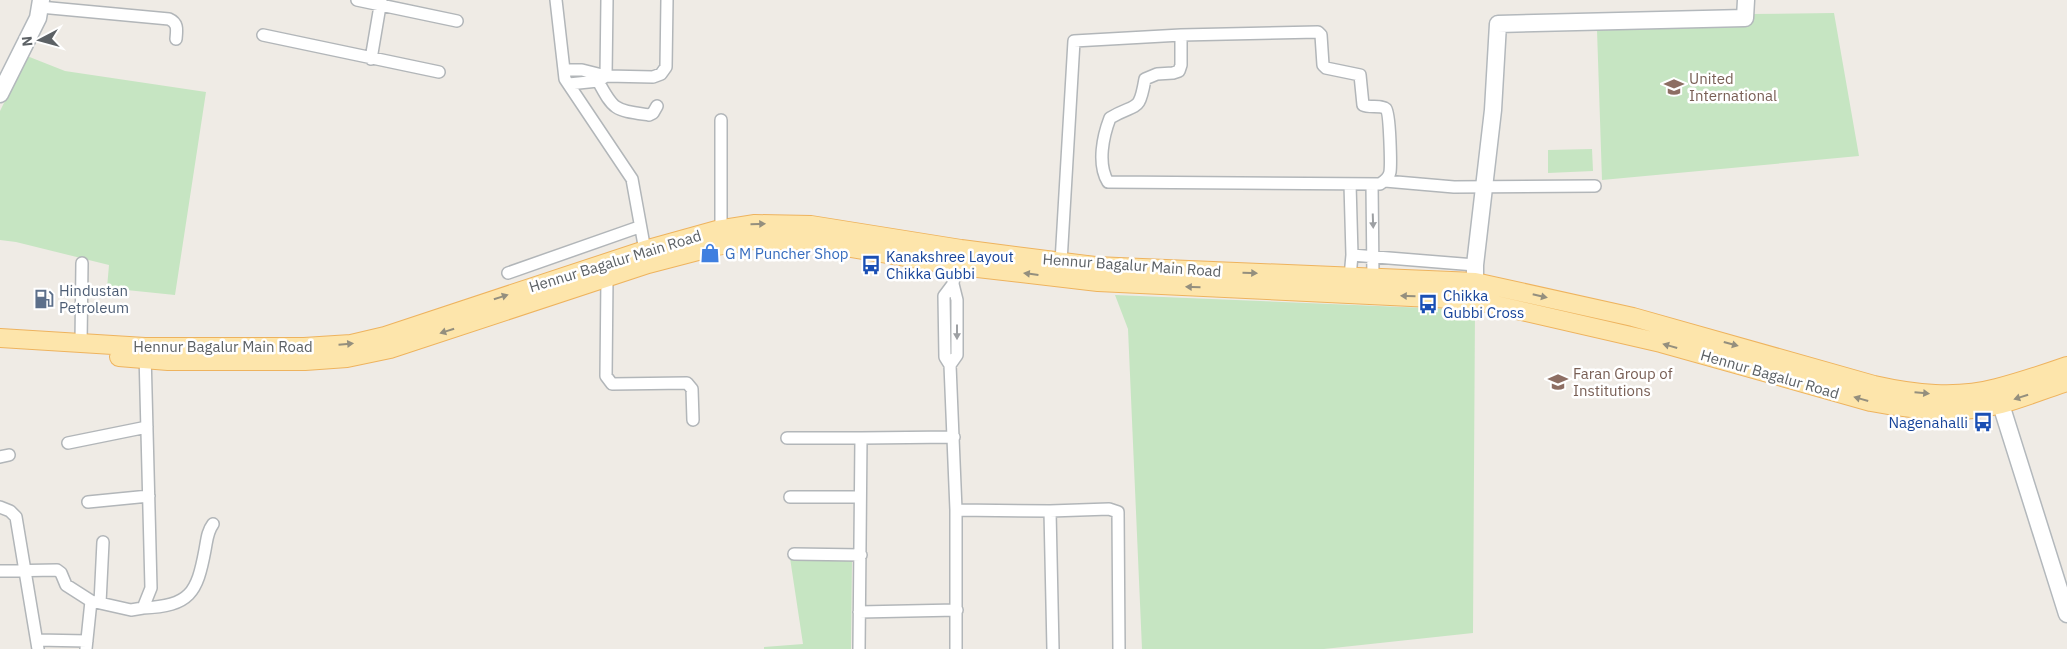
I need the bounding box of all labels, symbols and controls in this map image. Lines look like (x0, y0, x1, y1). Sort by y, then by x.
north arrow (15, 15, 65, 65)
text: N (18, 35, 37, 47)
place label: United International (1689, 69, 1777, 105)
school or university icon: United International (1663, 76, 1685, 98)
one-way arrow (1369, 213, 1377, 229)
one-way arrow (750, 220, 766, 228)
street label: Hennur Bagalur Main Road (526, 226, 704, 296)
shop icon: G M Puncher Shop (699, 242, 721, 264)
place label: G M Puncher Shop (725, 244, 849, 263)
place label: Kanakshree Layout Chikka Gubbi (886, 247, 1014, 283)
street label: Hennur Bagalur Main Road (1042, 249, 1222, 281)
bus stop icon: Kanakshree Layout Chikka Gubbi (860, 254, 882, 276)
one-way arrow (1242, 269, 1258, 277)
one-way arrow (1023, 270, 1039, 278)
place label: Hindustan Petroleum (59, 281, 129, 317)
one-way arrow (1185, 283, 1201, 291)
place label: Chikka Gubbi Cross (1443, 286, 1524, 322)
fuel station icon: Hindustan Petroleum (33, 288, 55, 310)
one-way arrow (1400, 291, 1416, 299)
one-way arrow (1532, 292, 1547, 300)
one-way arrow (494, 293, 509, 301)
bus stop icon: Chikka Gubbi Cross (1417, 293, 1439, 315)
one-way arrow (953, 324, 961, 340)
one-way arrow (440, 327, 455, 335)
street label: Hennur Bagalur Main Road (133, 337, 313, 356)
one-way arrow (338, 340, 354, 348)
one-way arrow (1724, 340, 1739, 348)
one-way arrow (1663, 342, 1678, 350)
street label: Hennur Bagalur Road (1699, 345, 1841, 403)
place label: Faran Group of Institutions (1573, 364, 1673, 400)
school or university icon: Faran Group of Institutions (1547, 371, 1569, 393)
one-way arrow (1915, 389, 1931, 397)
one-way arrow (1853, 394, 1868, 402)
one-way arrow (2013, 394, 2028, 402)
bus stop icon: Nagenahalli (1972, 411, 1994, 433)
place label: Nagenahalli (1888, 413, 1968, 432)

